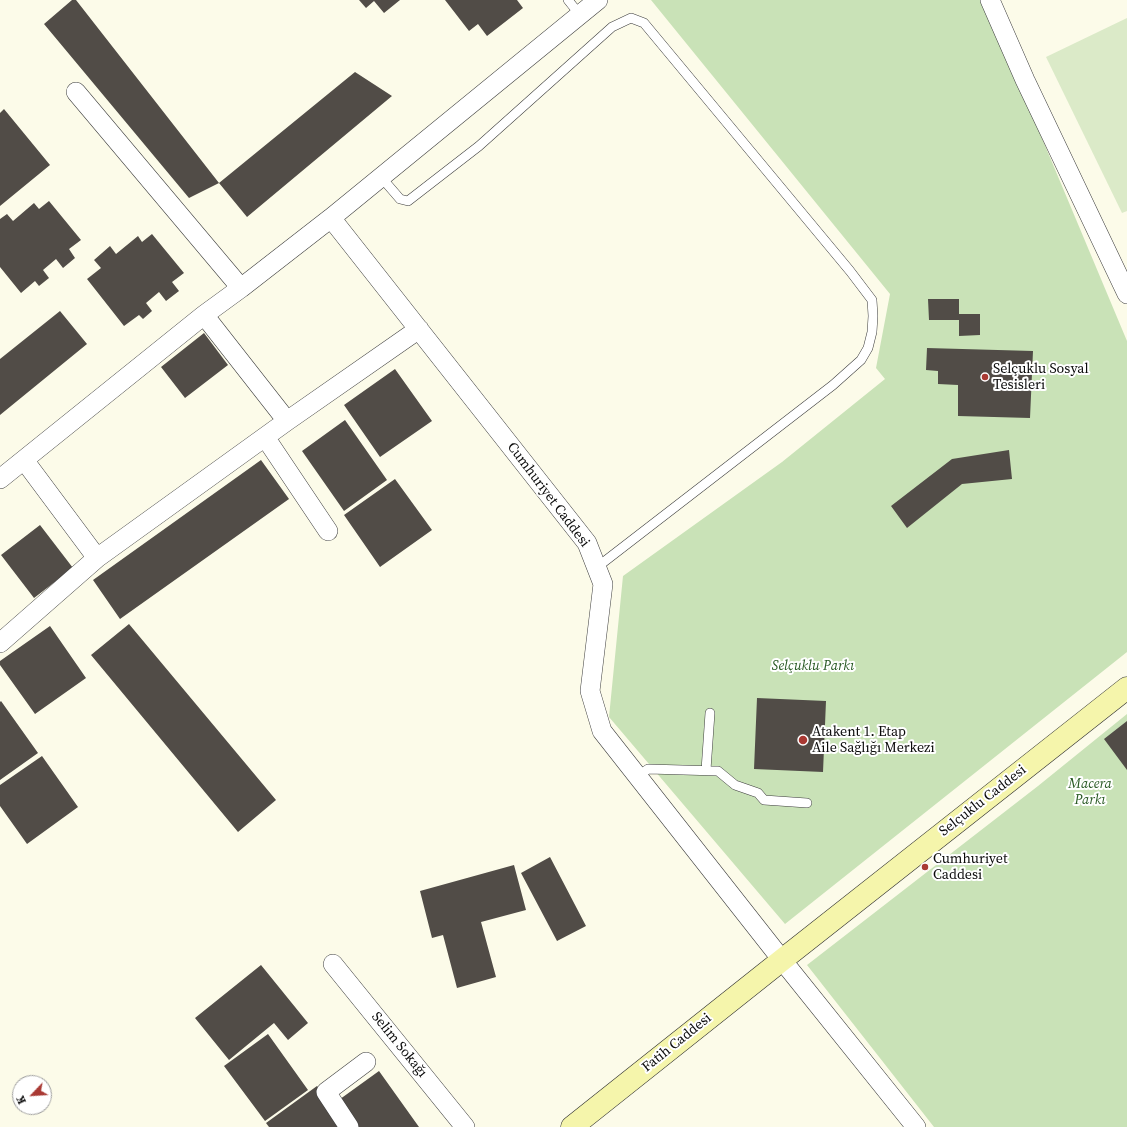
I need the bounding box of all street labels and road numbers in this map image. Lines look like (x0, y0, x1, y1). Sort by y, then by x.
street label: Cumhuriyet Caddesi (503, 439, 593, 551)
street label: Selçuklu Caddesi (936, 762, 1030, 840)
street label: Selim Sokağı (368, 1009, 430, 1081)
street label: Fatih Caddesi (639, 1010, 715, 1076)

